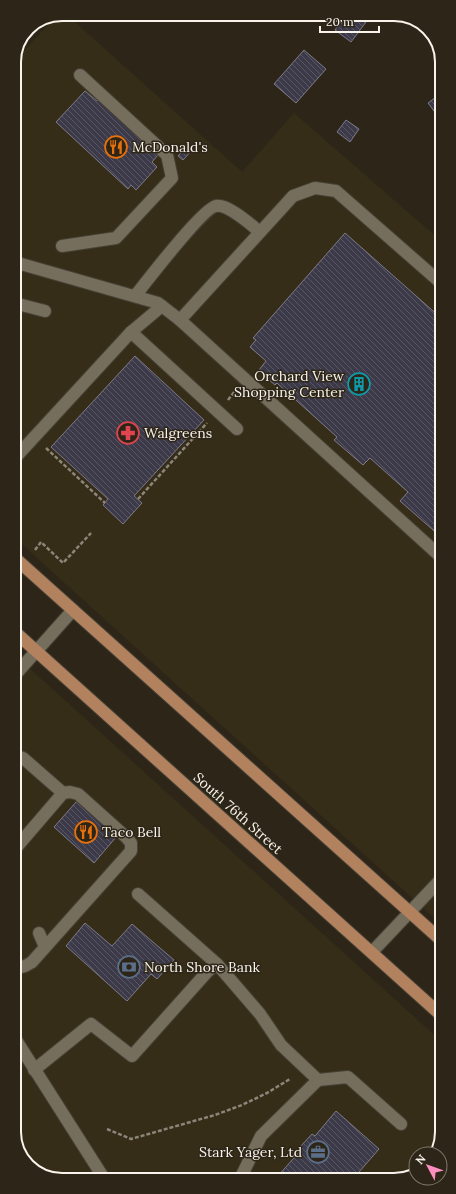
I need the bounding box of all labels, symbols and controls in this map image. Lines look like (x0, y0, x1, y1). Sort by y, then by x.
scale bar (320, 8, 379, 34)
text: 20 m (326, 14, 354, 29)
restaurant icon: McDonald's (103, 134, 129, 160)
place label: McDonald's (132, 138, 208, 156)
place label: Orchard View Shopping Center (234, 367, 345, 401)
building icon: Orchard View Shopping Center (346, 371, 372, 397)
pharmacy icon: Walgreens (115, 420, 141, 446)
place label: Walgreens (144, 424, 212, 442)
street label: South 76th Street (190, 768, 287, 858)
restaurant icon: Taco Bell (73, 819, 99, 845)
place label: Taco Bell (102, 823, 161, 841)
bank icon: North Shore Bank (116, 954, 142, 980)
place label: North Shore Bank (144, 958, 261, 976)
office icon: Stark Yager, Ltd (305, 1139, 331, 1165)
place label: Stark Yager, Ltd (199, 1143, 302, 1161)
north arrow (408, 1146, 448, 1186)
text: N (412, 1151, 429, 1167)

